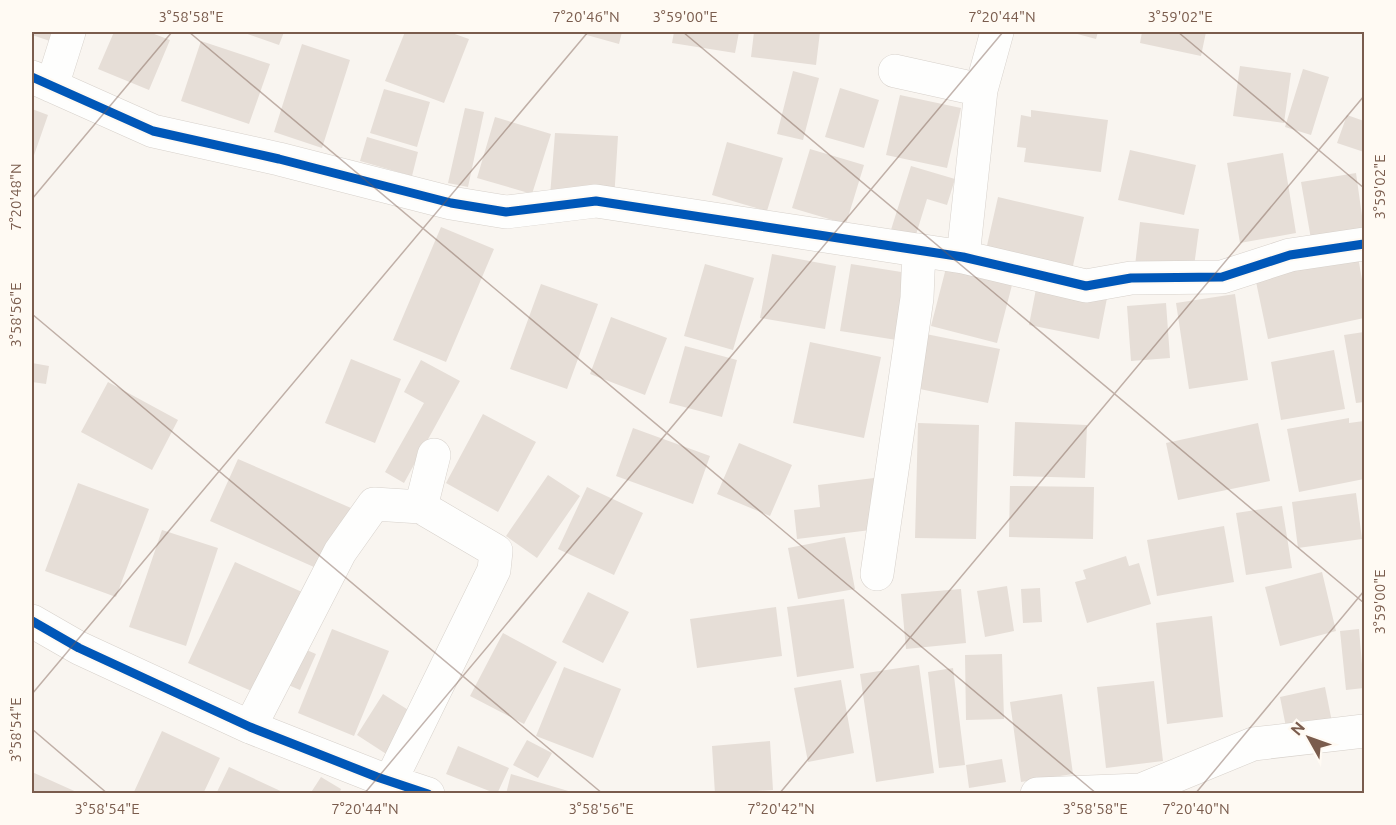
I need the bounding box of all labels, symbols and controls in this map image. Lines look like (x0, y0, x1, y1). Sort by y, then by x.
text: 3°58'58"E (158, 8, 224, 25)
text: 7°20'46"N (552, 8, 620, 25)
text: 3°59'00"E (652, 8, 718, 25)
text: 7°20'44"N (968, 8, 1036, 25)
text: 3°59'02"E (1147, 8, 1213, 25)
text: 3°59'02"E (1371, 154, 1388, 220)
text: 7°20'48"N (7, 163, 24, 231)
text: 3°58'56"E (7, 282, 24, 348)
text: 3°59'00"E (1371, 569, 1388, 635)
text: 3°58'54"E (7, 697, 24, 763)
north arrow (1279, 708, 1339, 768)
text: N (1287, 718, 1308, 739)
text: 3°58'54"E (74, 800, 140, 817)
text: 7°20'44"N (331, 800, 399, 817)
text: 3°58'56"E (568, 800, 634, 817)
text: 7°20'42"N (747, 800, 815, 817)
text: 3°58'58"E (1062, 800, 1128, 817)
text: 7°20'40"N (1162, 800, 1230, 817)

